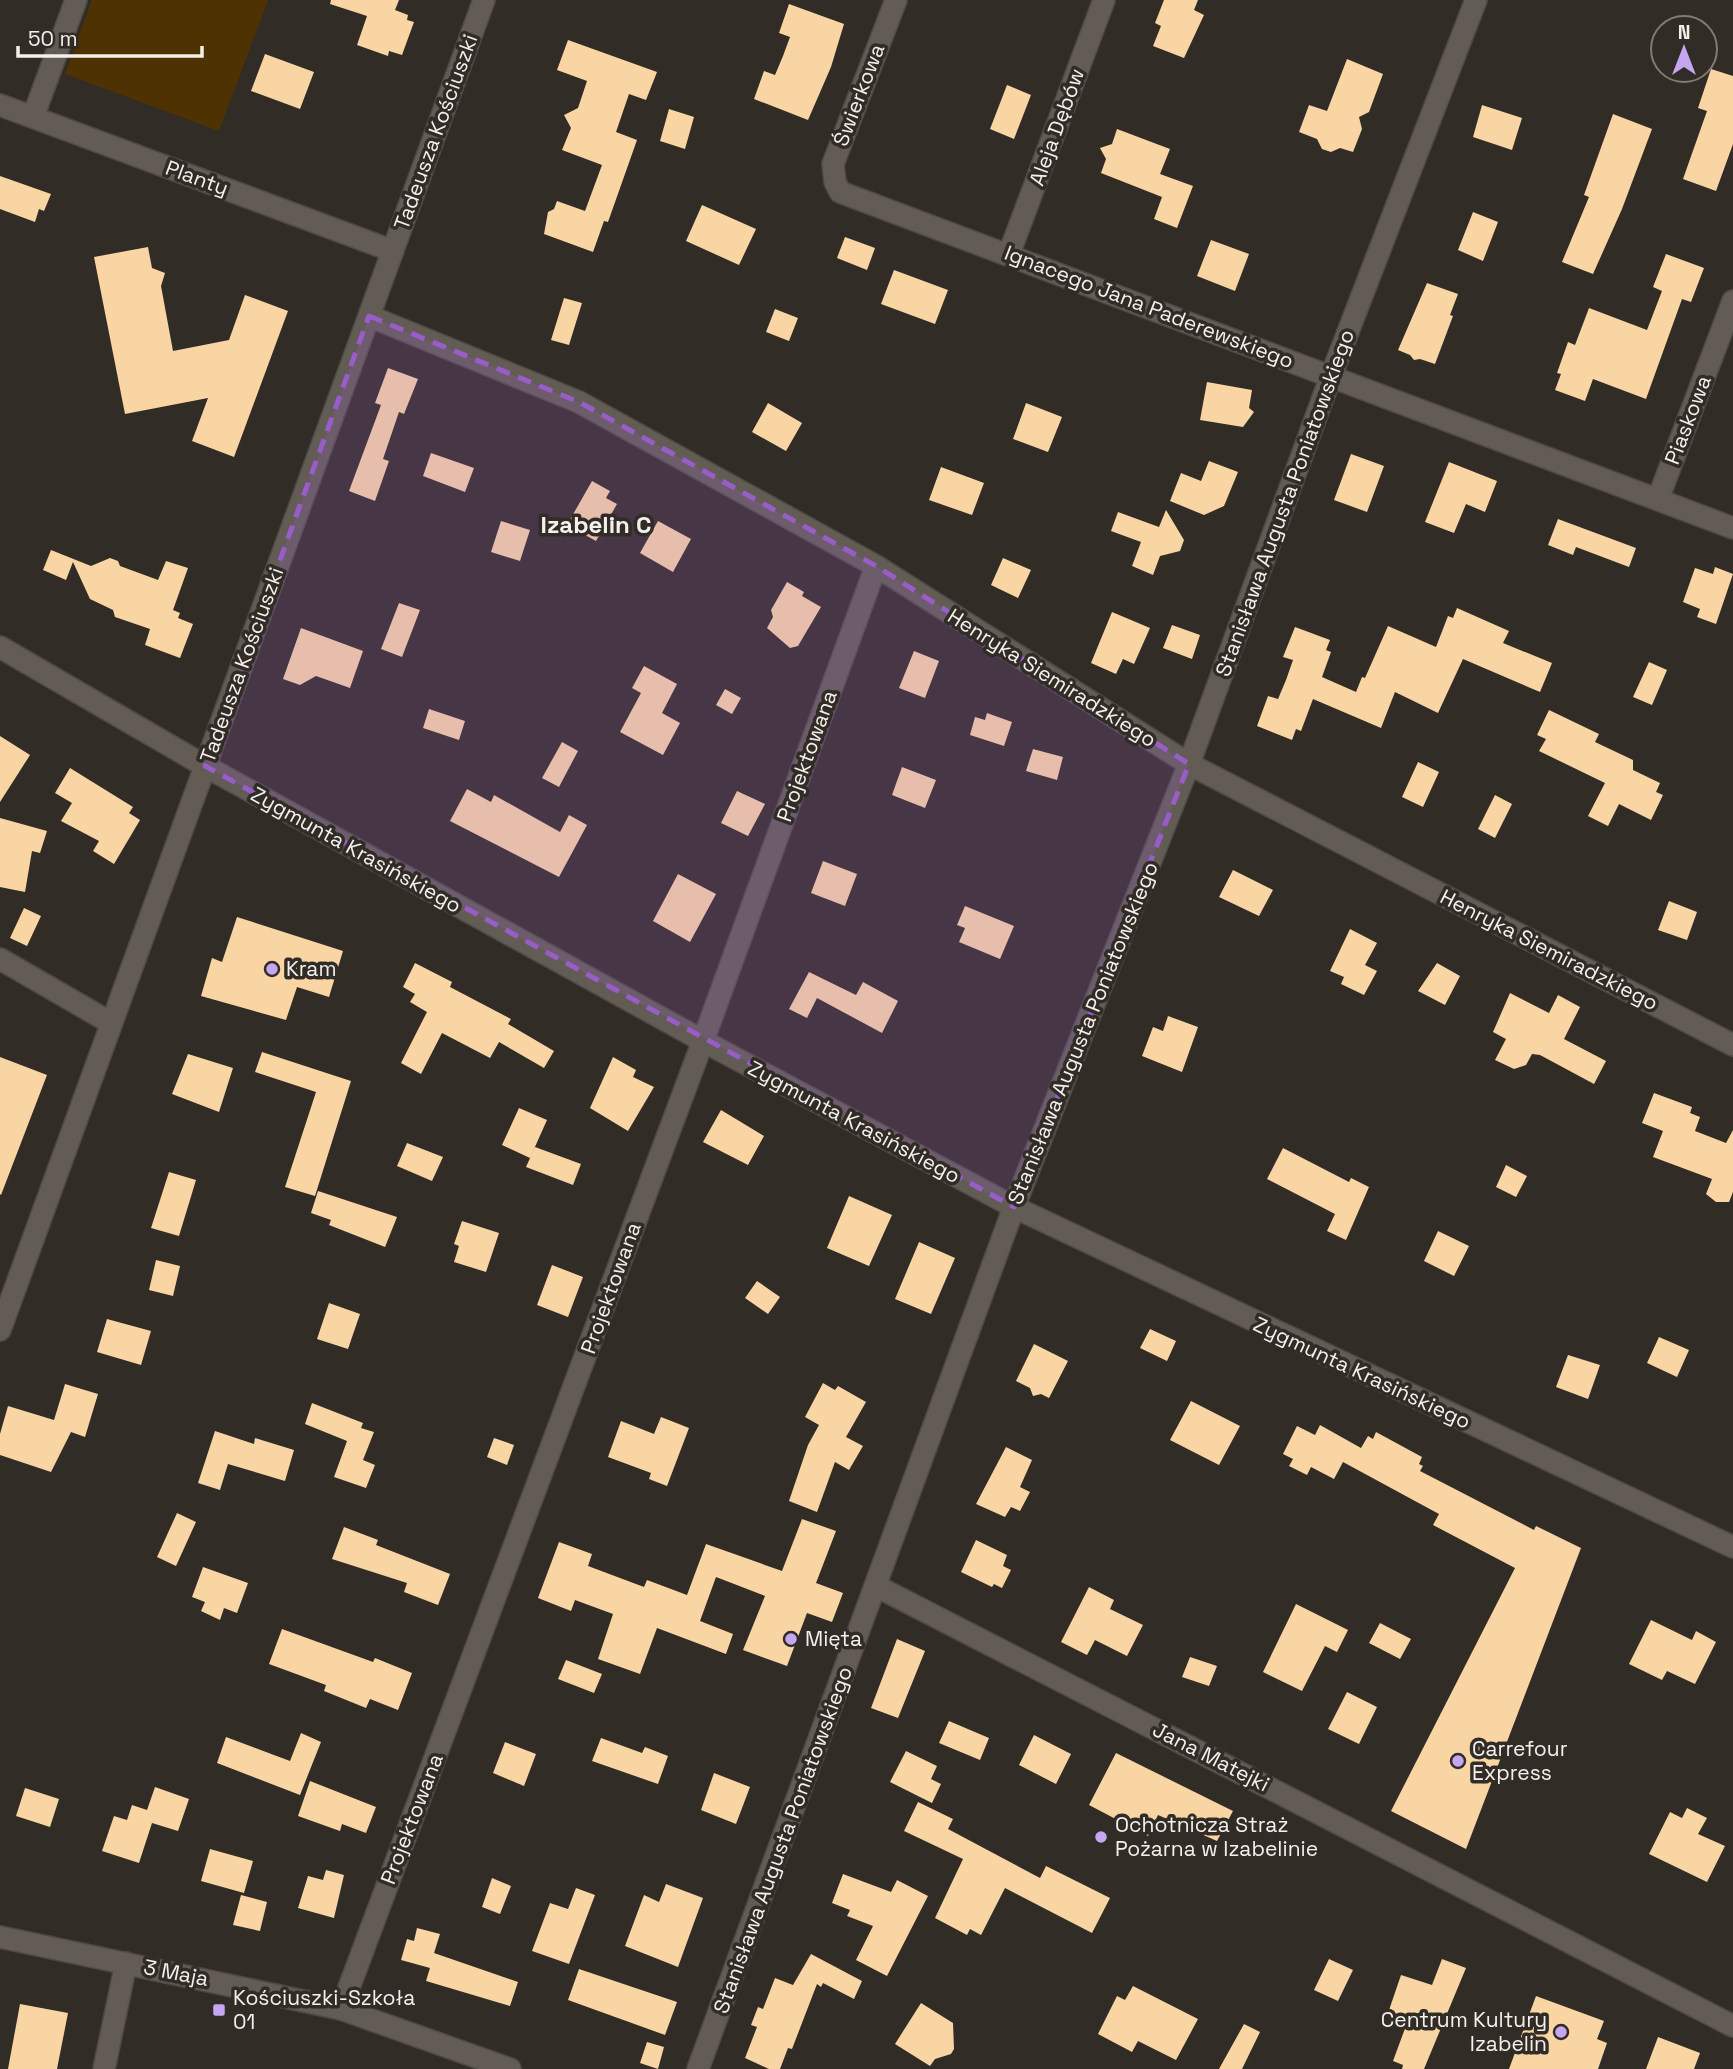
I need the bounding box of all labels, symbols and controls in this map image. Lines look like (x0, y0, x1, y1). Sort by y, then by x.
scale bar (18, 14, 201, 58)
north arrow (1649, 14, 1719, 84)
text: N (1678, 20, 1690, 45)
text: 50 m (28, 25, 78, 52)
street label: Tadeusza Kościuszki (388, 30, 483, 233)
street label: Świerkowa (827, 40, 890, 150)
street label: Aleja Dębów (1023, 64, 1090, 189)
street label: Planty (162, 154, 232, 201)
street label: Ignacego Jana Paderewskiego (1001, 239, 1298, 374)
street label: Stanisława Augusta Poniatowskiego (1209, 326, 1360, 680)
street label: Piaskowa (1658, 372, 1717, 468)
district label: Izabelin C (541, 509, 651, 540)
street label: Tadeusza Kościuszki (194, 563, 289, 766)
street label: Henryka Siemiradzkiego (943, 602, 1162, 753)
street label: Projektowana (770, 686, 843, 825)
street label: Zygmunta Krasińskiego (246, 780, 466, 919)
street label: Stanisława Augusta Poniatowskiego (1001, 857, 1164, 1208)
street label: Henryka Siemiradzkiego (1436, 883, 1663, 1016)
place label: Kram (286, 955, 337, 982)
marker: Kram (264, 961, 280, 977)
street label: Zygmunta Krasińskiego (743, 1054, 965, 1189)
street label: Projektowana (574, 1218, 647, 1357)
street label: Zygmunta Krasińskiego (1249, 1310, 1475, 1435)
place label: Mięta (805, 1625, 862, 1652)
marker: Mięta (783, 1631, 799, 1647)
street label: Stanisława Augusta Poniatowskiego (707, 1663, 858, 2017)
street label: Jana Matejki (1148, 1716, 1274, 1797)
place label: Carrefour Express (1472, 1735, 1568, 1786)
street label: Projektowana (374, 1750, 449, 1888)
marker: Carrefour Express (1450, 1753, 1466, 1769)
place label: Ochotnicza Straż Pożarna w Izabelinie (1115, 1811, 1318, 1862)
marker: Ochotnicza Straż Pożarna w Izabelinie (1093, 1829, 1109, 1845)
street label: 3 Maja (141, 1953, 211, 1992)
place label: Kościuszki-Szkoła 01 (233, 1984, 415, 2035)
marker: Kościuszki-Szkoła 01 (211, 2002, 227, 2018)
place label: Centrum Kultury Izabelin (1381, 2006, 1547, 2057)
marker: Centrum Kultury Izabelin (1553, 2024, 1569, 2040)

